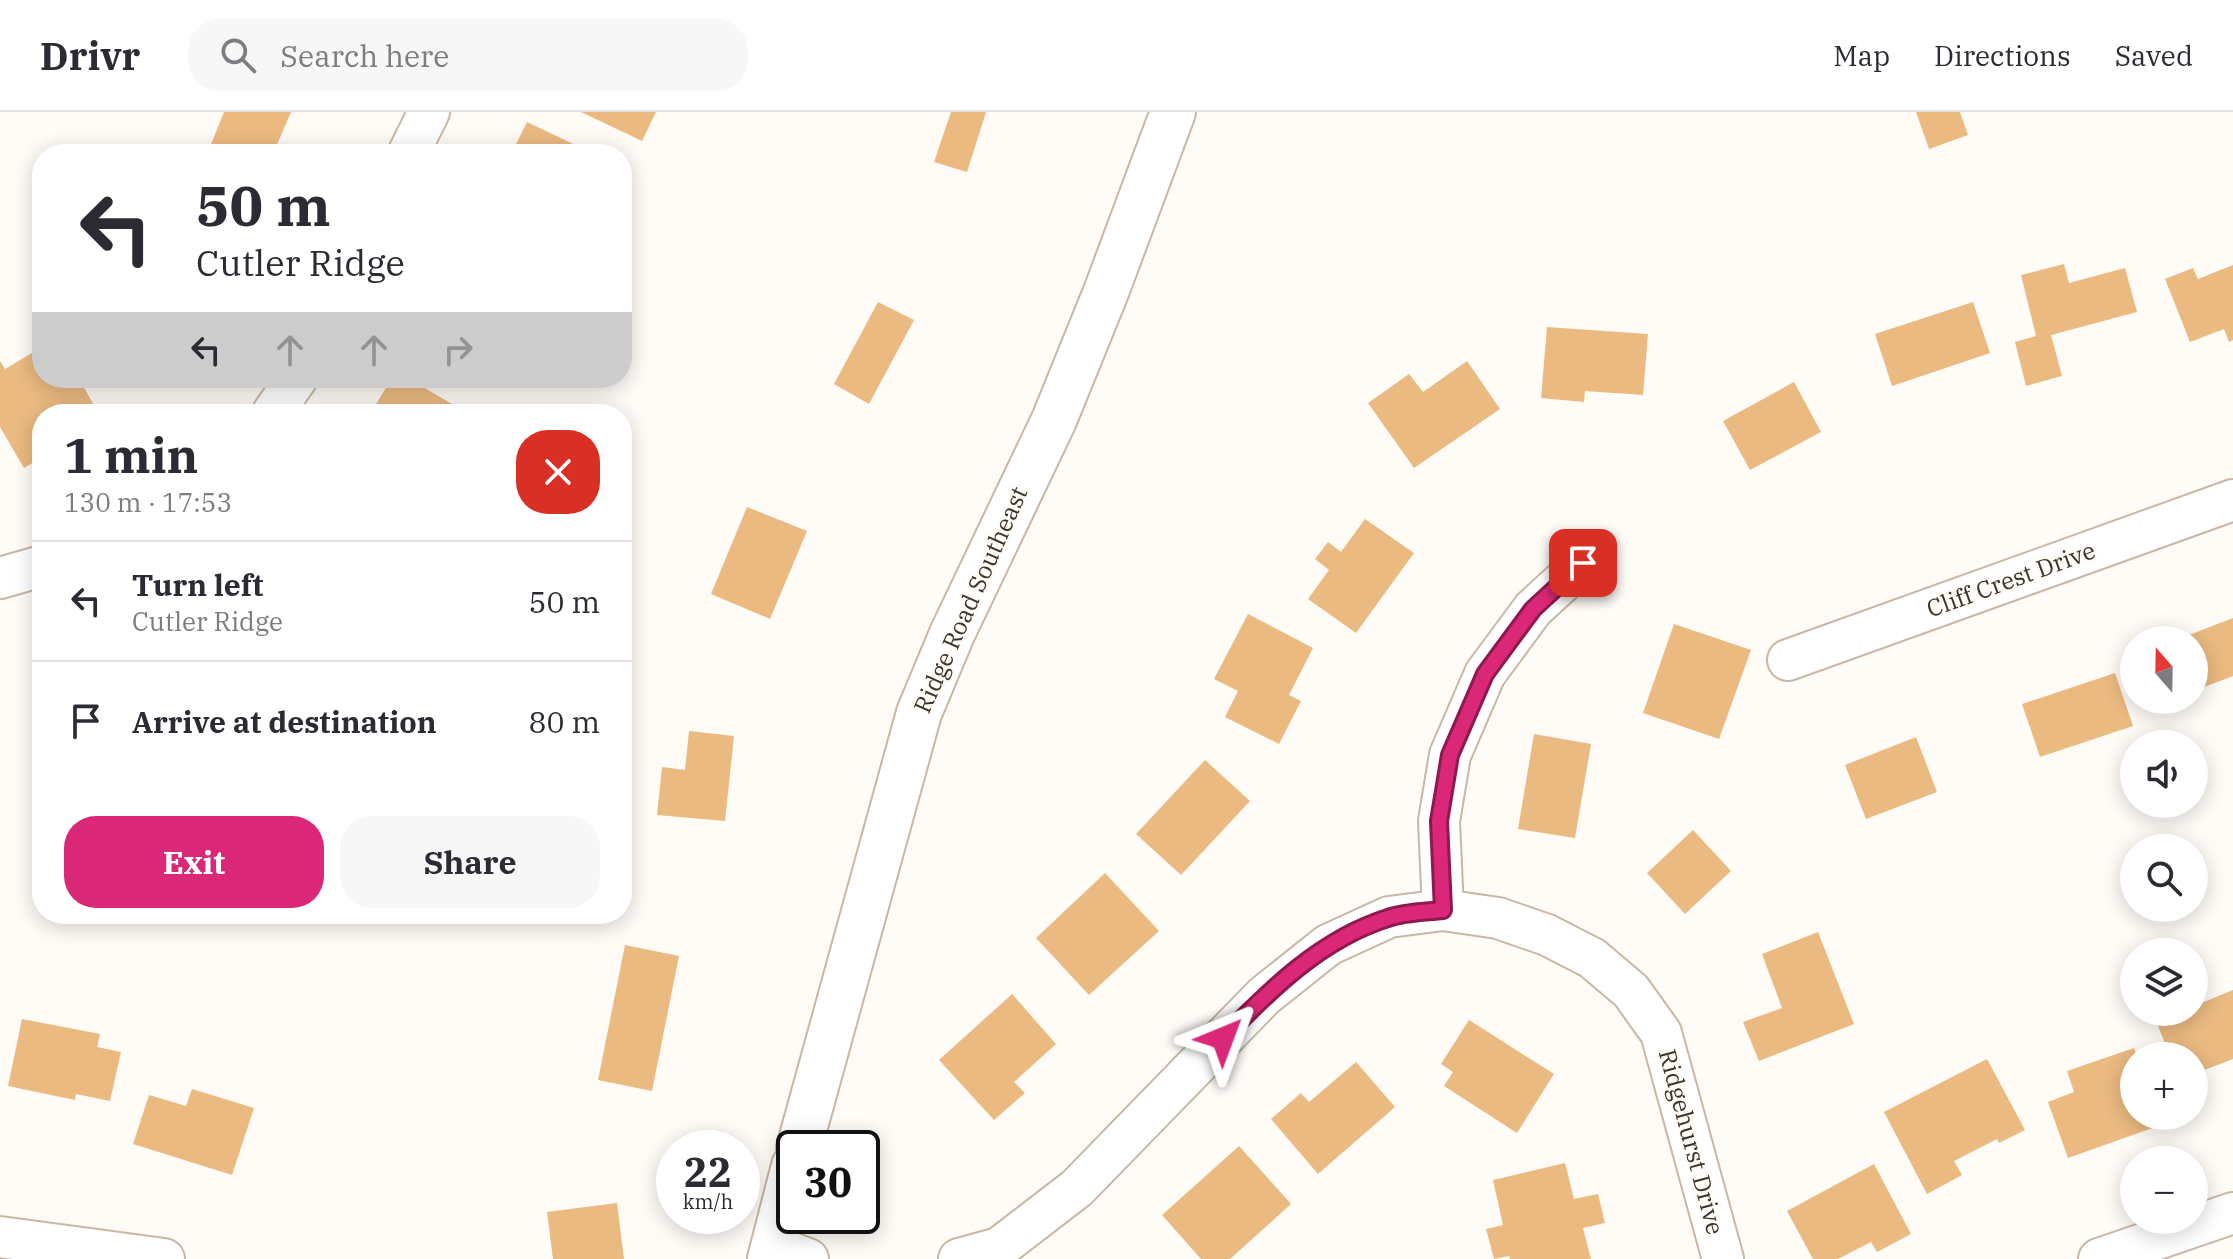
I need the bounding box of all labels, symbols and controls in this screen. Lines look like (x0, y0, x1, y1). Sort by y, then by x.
search box (188, 19, 748, 91)
text: Drivr (40, 31, 140, 80)
icon: search (216, 33, 260, 77)
text: Search here (280, 36, 449, 75)
text: Map (1833, 37, 1890, 74)
text: Directions (1934, 37, 2071, 74)
text: Saved (2115, 37, 2193, 74)
text: 50 m (196, 169, 331, 241)
icon: left (64, 176, 168, 280)
text: Cutler Ridge (196, 239, 405, 286)
icon: left (184, 328, 228, 372)
icon: ahead (268, 328, 312, 372)
icon: ahead (352, 328, 396, 372)
icon: right (436, 328, 480, 372)
text: 1 min (64, 424, 198, 486)
button: close (516, 430, 600, 514)
street label: Ridge Road Southeast (906, 481, 1034, 718)
text: 130 m · 17:53 (64, 485, 232, 519)
pin (1549, 529, 1617, 597)
street label: Cliff Crest Drive (1922, 534, 2099, 624)
icon: arrive (1561, 541, 1605, 585)
text: Turn left (132, 565, 264, 604)
icon: left (64, 579, 108, 623)
text: 50 m (528, 582, 600, 621)
text: Cutler Ridge (132, 604, 283, 638)
north arrow (2120, 626, 2208, 714)
map controls (2120, 626, 2208, 1234)
icon: arrive (64, 699, 108, 743)
text: Arrive at destination (132, 702, 437, 741)
text: 80 m (528, 702, 600, 741)
button: sound (2120, 730, 2208, 818)
button: Exit (64, 816, 324, 908)
button: Share (340, 816, 600, 908)
button: search (2120, 834, 2208, 922)
button: layers (2120, 938, 2208, 1026)
position arrow (1181, 996, 1265, 1080)
button: + (2120, 1042, 2208, 1130)
street label: Ridgehurst Drive (1652, 1046, 1732, 1238)
speed limit sign: 30 (776, 1130, 880, 1234)
text: 22 (684, 1146, 732, 1198)
button: − (2120, 1146, 2208, 1234)
text: km/h (683, 1188, 733, 1215)

